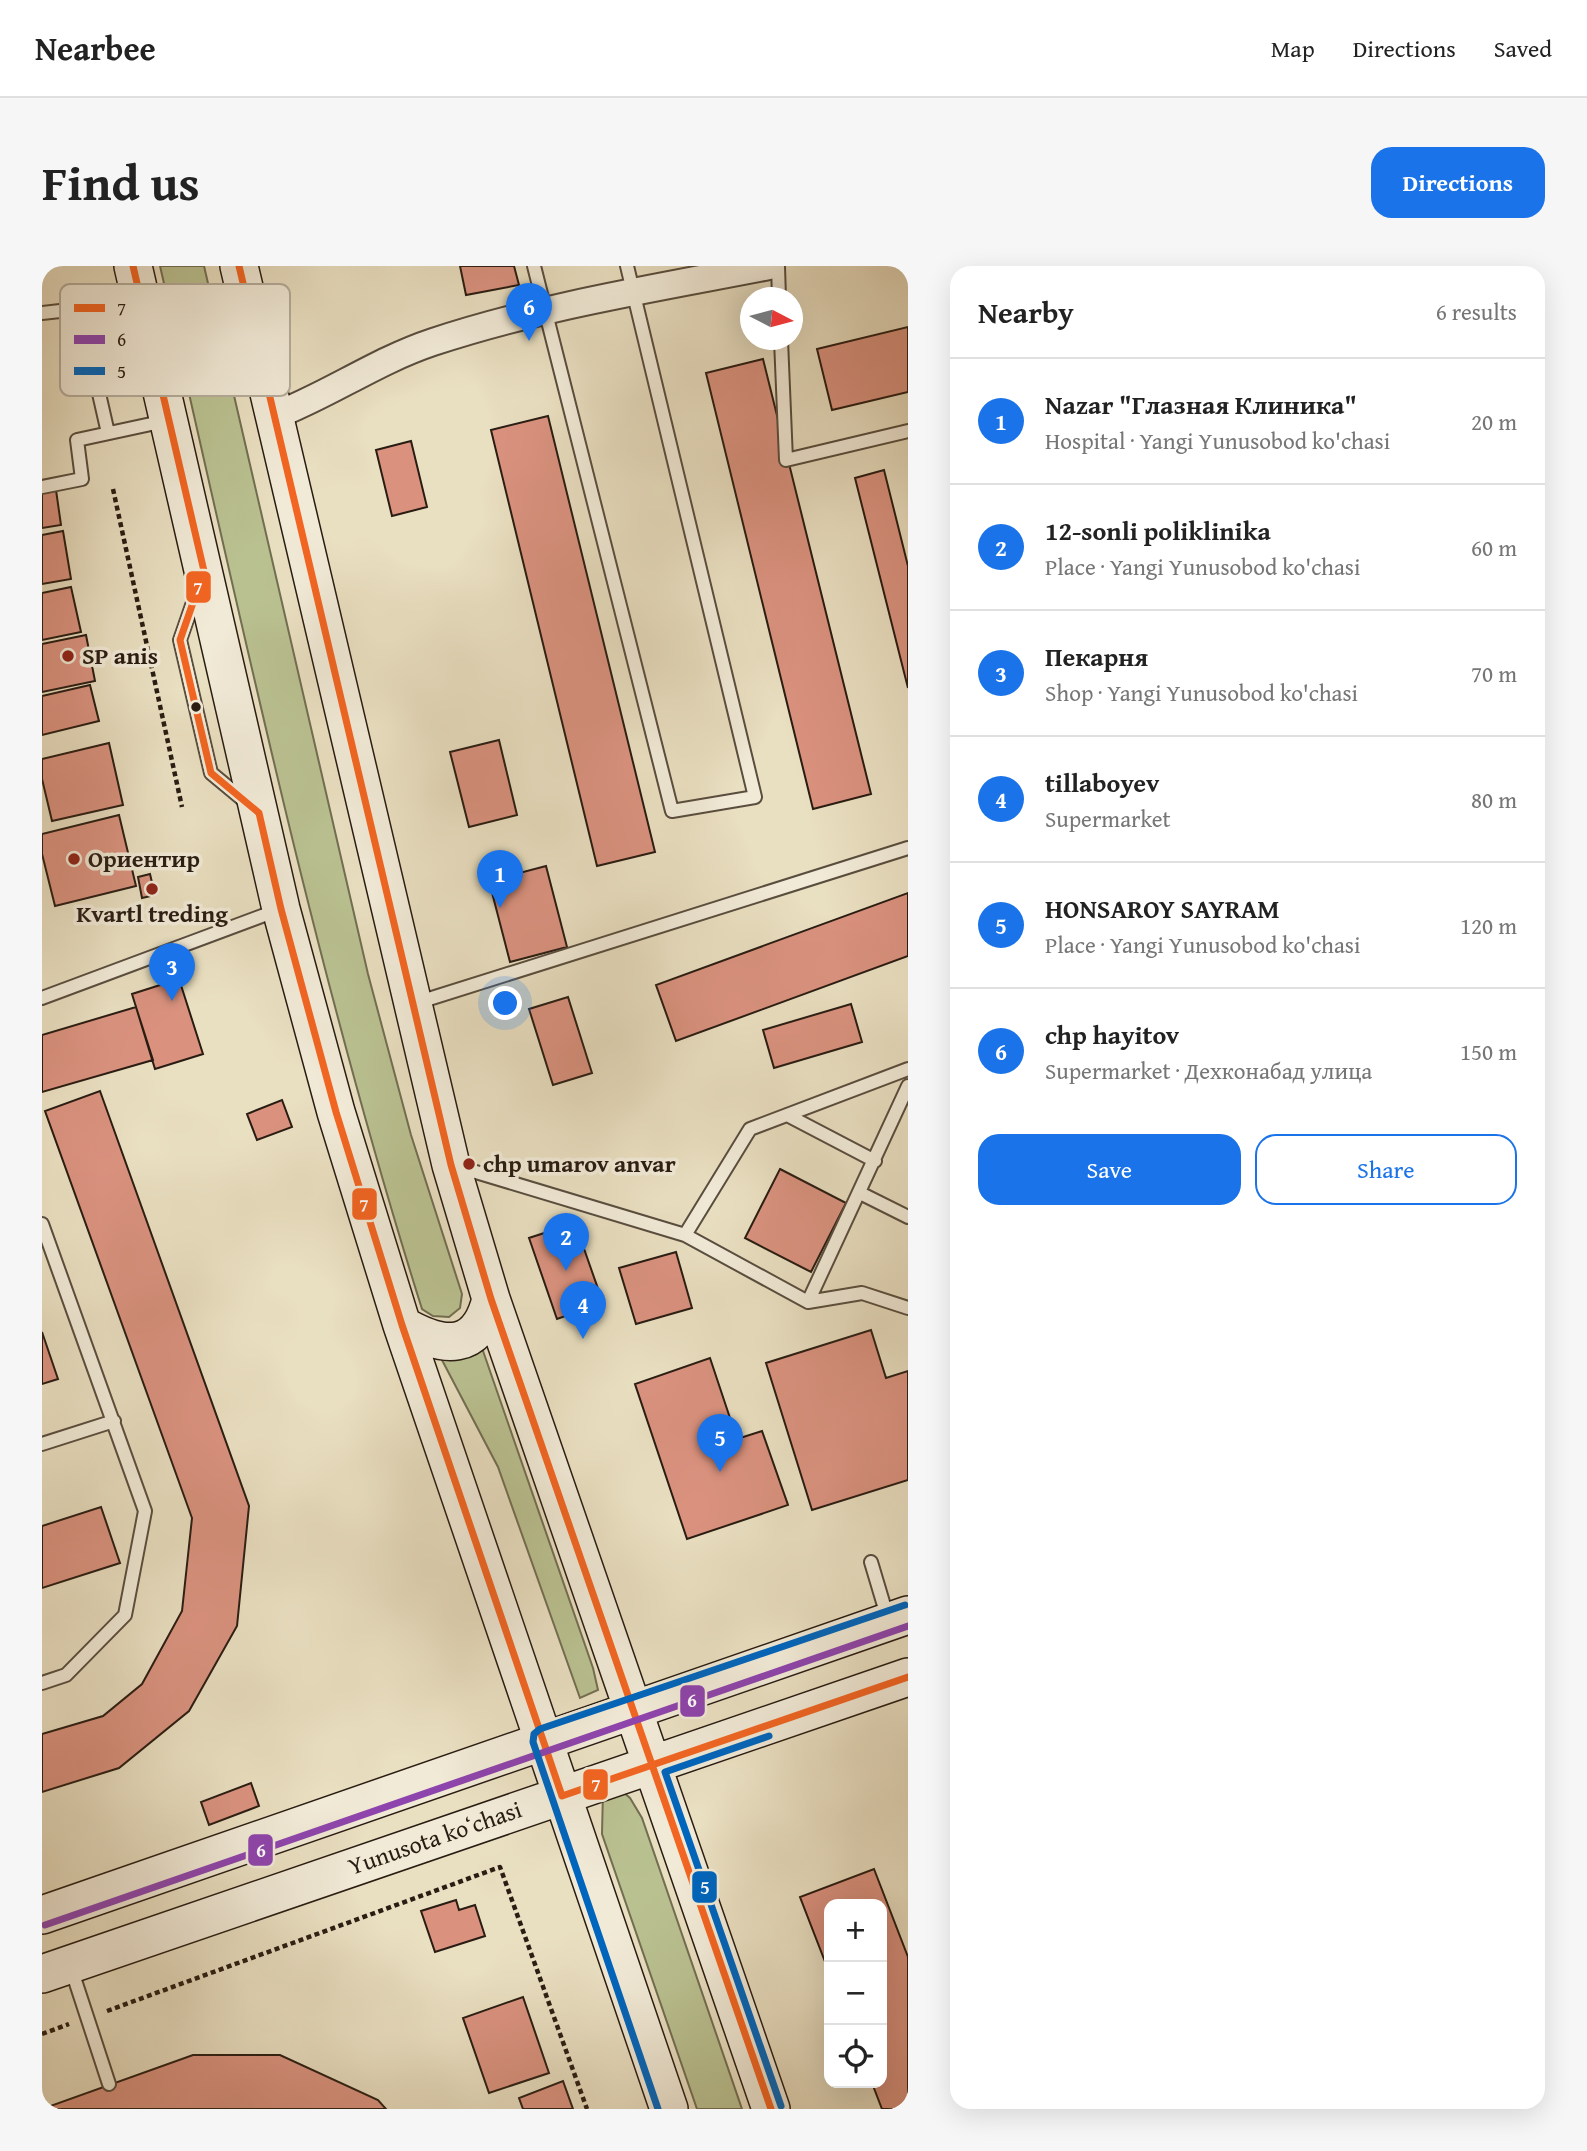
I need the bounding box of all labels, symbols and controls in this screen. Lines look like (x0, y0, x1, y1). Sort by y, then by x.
text: Nearbee (35, 24, 156, 72)
text: Map (1271, 31, 1315, 66)
text: Directions (1353, 31, 1456, 66)
text: Saved (1494, 31, 1552, 66)
text: Find us (42, 146, 200, 218)
button: Directions (1371, 147, 1545, 218)
pin: 6 (506, 283, 552, 341)
legend (60, 284, 290, 396)
north arrow (740, 287, 803, 350)
text: Nearby (978, 290, 1074, 334)
text: 7 (117, 294, 126, 322)
text: 6 results (1436, 295, 1517, 328)
text: 6 (117, 325, 126, 353)
text: 5 (117, 357, 126, 385)
text: Nazar "Глазная Клиника" (1045, 385, 1357, 424)
text: 1 (995, 405, 1007, 438)
text: 20 m (1471, 405, 1517, 438)
text: Hospital · Yangi Yunusobod ko'chasi (1045, 424, 1390, 457)
text: 12-sonli poliklinika (1045, 511, 1271, 550)
text: 2 (995, 531, 1007, 564)
text: 60 m (1471, 531, 1517, 564)
text: Place · Yangi Yunusobod ko'chasi (1045, 550, 1360, 583)
line badge: 7 (185, 570, 212, 604)
text: 7 (193, 573, 203, 601)
text: Пекарня (1045, 637, 1148, 676)
place label: SP anis (82, 638, 158, 673)
marker: SP anis (60, 648, 76, 664)
text: 3 (995, 657, 1007, 690)
text: 70 m (1471, 657, 1517, 690)
text: Shop · Yangi Yunusobod ko'chasi (1045, 676, 1358, 709)
unlabelled marker (189, 700, 203, 714)
text: tillaboyev (1045, 763, 1159, 802)
text: 4 (995, 783, 1007, 816)
text: 80 m (1471, 783, 1517, 816)
text: Supermarket (1045, 802, 1171, 835)
place label: Ориентир (88, 841, 200, 876)
pin: 1 (477, 850, 523, 908)
marker: Ориентир (66, 851, 82, 867)
marker: Kvartl treding (144, 881, 160, 897)
text: HONSAROY SAYRAM (1045, 889, 1280, 928)
place label: Kvartl treding (76, 896, 228, 931)
text: 5 (995, 909, 1007, 942)
text: 120 m (1460, 909, 1517, 942)
text: Place · Yangi Yunusobod ko'chasi (1045, 928, 1360, 961)
pin: 3 (149, 943, 195, 1001)
your location (488, 986, 522, 1020)
text: chp hayitov (1045, 1015, 1179, 1054)
text: 6 (995, 1035, 1007, 1068)
text: 150 m (1460, 1035, 1517, 1068)
text: Supermarket · Дехконабад улица (1045, 1054, 1372, 1087)
button: Save (978, 1134, 1241, 1205)
button: Share (1255, 1134, 1517, 1205)
place label: chp umarov anvar (483, 1146, 676, 1181)
marker: chp umarov anvar (461, 1156, 477, 1172)
line badge: 7 (351, 1187, 378, 1221)
text: 7 (359, 1190, 369, 1218)
pin: 2 (543, 1213, 589, 1271)
pin: 4 (560, 1281, 606, 1339)
pin: 5 (697, 1414, 743, 1472)
line badge: 6 (679, 1684, 706, 1718)
text: 6 (687, 1686, 697, 1714)
line badge: 7 (582, 1768, 609, 1801)
text: 7 (591, 1770, 601, 1798)
street label: Yunusota koʻchasi (343, 1791, 527, 1884)
line badge: 6 (247, 1833, 274, 1867)
text: 6 (256, 1836, 266, 1864)
line badge: 5 (691, 1870, 718, 1904)
text: 5 (700, 1873, 710, 1901)
map controls (824, 1899, 887, 2088)
button: + (824, 1899, 887, 1962)
button: − (824, 1962, 887, 2025)
button: locate (824, 2025, 887, 2088)

